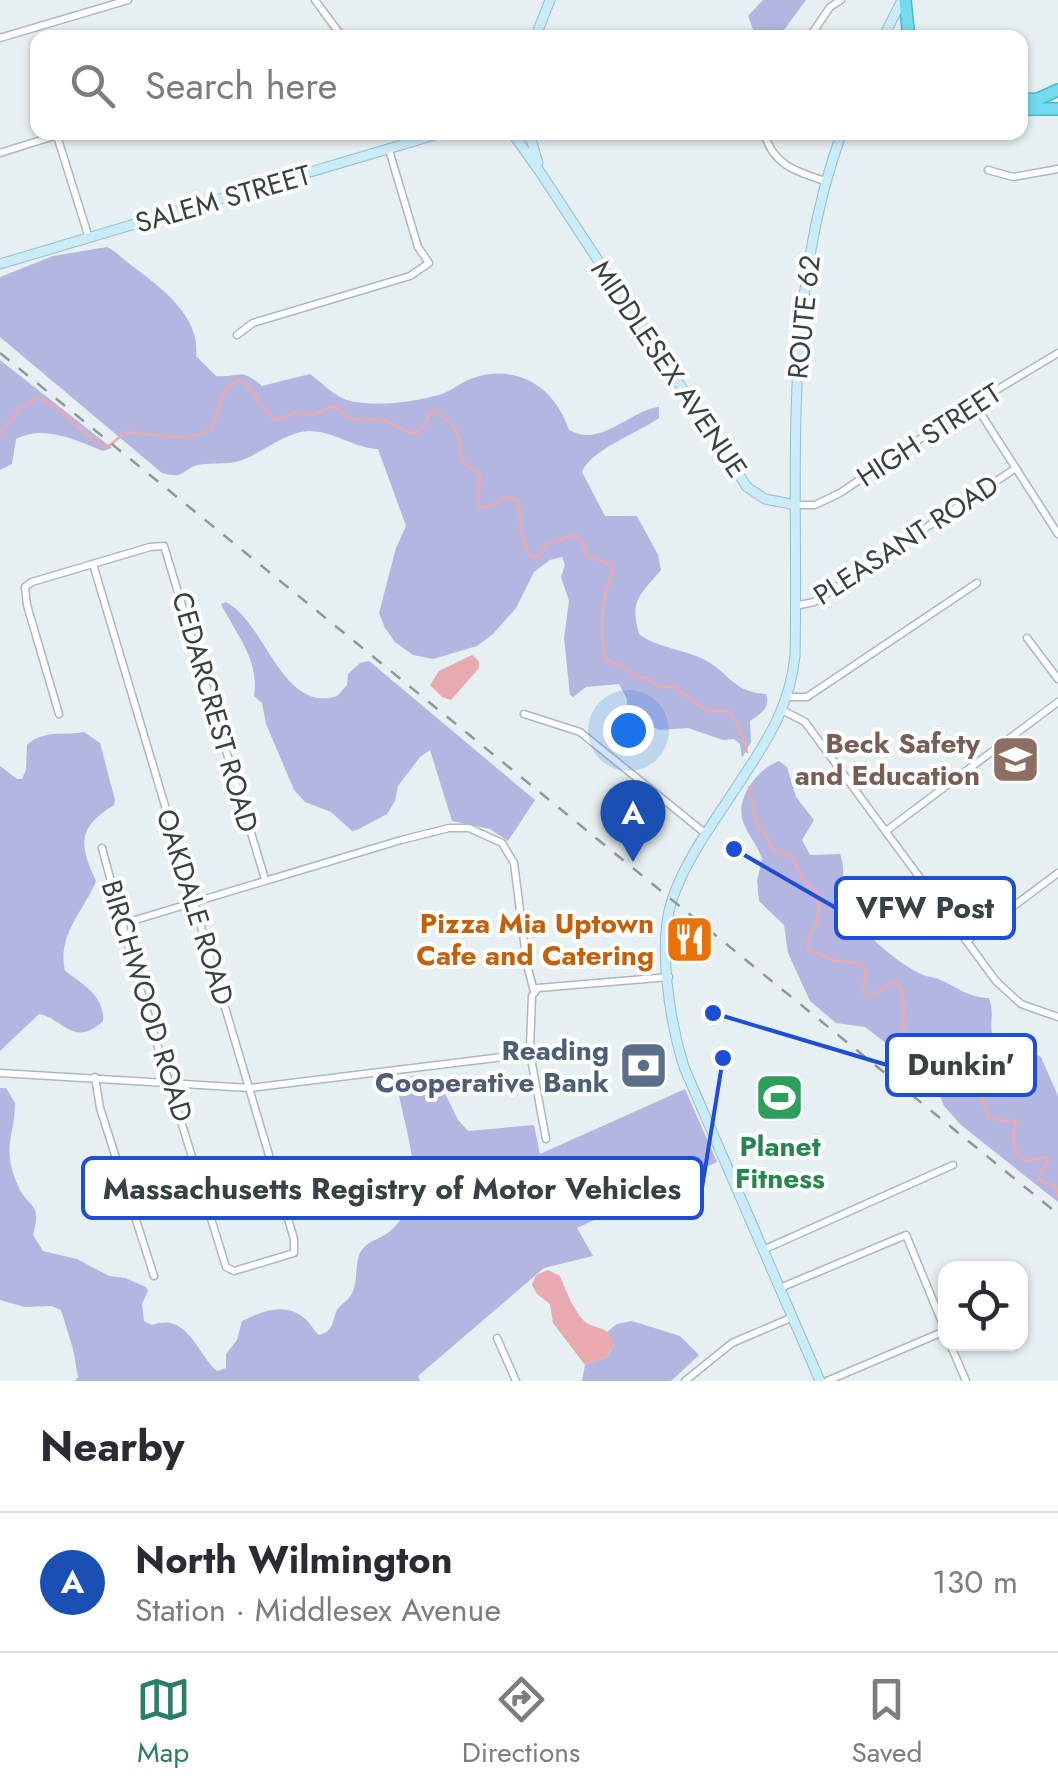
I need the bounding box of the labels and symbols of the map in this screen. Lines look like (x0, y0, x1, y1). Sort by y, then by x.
street label: SALEM STREET (130, 154, 316, 244)
street label: MIDDLESEX AVENUE (581, 252, 757, 486)
street label: ROUTE 62 (777, 253, 831, 381)
street label: HIGH STREET (849, 373, 1009, 497)
street label: PLEASANT ROAD (805, 465, 1007, 615)
street label: CEDARCREST ROAD (161, 587, 269, 837)
your location (603, 705, 654, 756)
place label: Beck Safety and Education (795, 723, 980, 796)
school or university icon: Beck Safety and Education (989, 733, 1041, 785)
pin: A (600, 780, 666, 862)
street label: OAKDALE ROAD (146, 804, 244, 1010)
street label: BIRCHWOOD ROAD (91, 875, 203, 1127)
callout: VFW Post (836, 878, 1014, 938)
text: VFW Post (855, 886, 995, 929)
place label: Pizza Mia Uptown Cafe and Catering (416, 903, 654, 976)
restaurant icon: Pizza Mia Uptown Cafe and Catering (663, 913, 715, 965)
place label: Reading Cooperative Bank (375, 1030, 609, 1103)
callout: Dunkin' (887, 1035, 1035, 1095)
bank icon: Reading Cooperative Bank (618, 1040, 670, 1092)
text: Dunkin' (907, 1043, 1015, 1086)
sports icon: Planet Fitness (754, 1072, 806, 1124)
place label: Planet Fitness (735, 1126, 825, 1199)
callout: Massachusetts Registry of Motor Vehicles (83, 1158, 702, 1218)
text: Massachusetts Registry of Motor Vehicles (103, 1167, 681, 1210)

